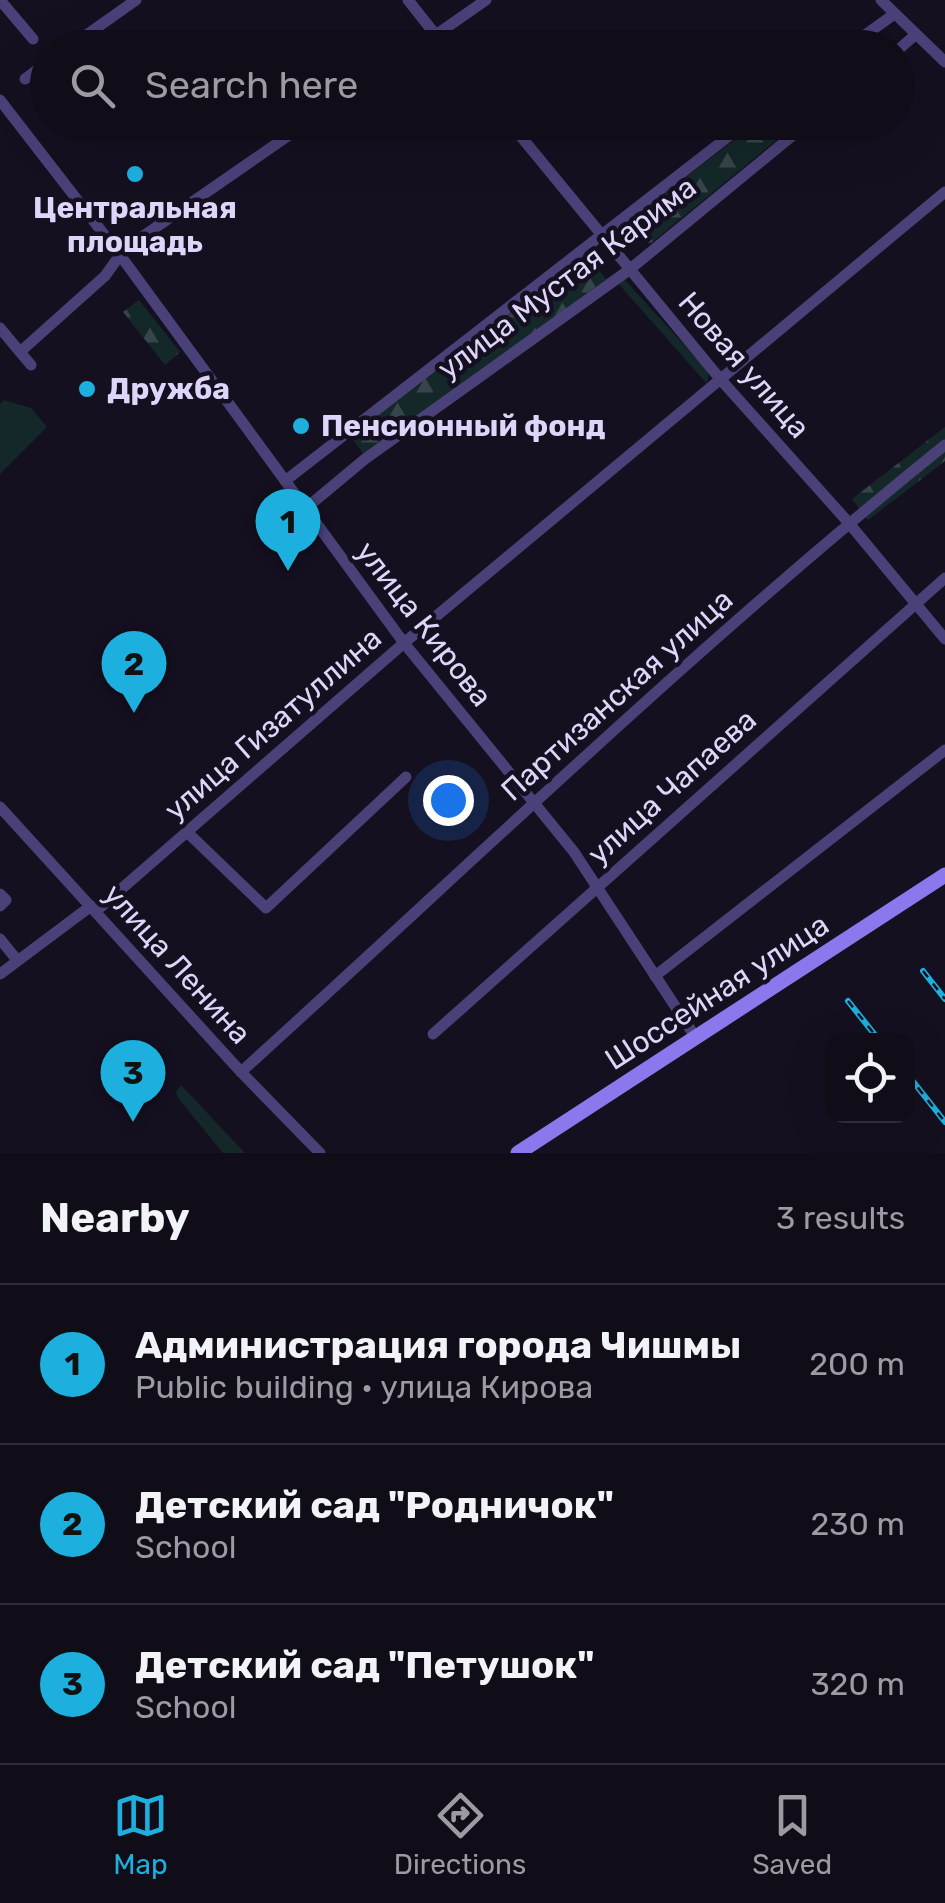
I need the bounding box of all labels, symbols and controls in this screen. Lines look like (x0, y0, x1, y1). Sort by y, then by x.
search box (30, 30, 915, 140)
icon: search (65, 58, 120, 113)
text: Search here (145, 62, 358, 108)
marker: Центральная площадь (124, 163, 146, 185)
street label: улица Мустая Карима (431, 169, 703, 387)
place label: Центральная площадь (33, 190, 237, 260)
street label: Новая улица (671, 285, 817, 445)
place label: Дружба (107, 371, 230, 407)
marker: Дружба (76, 378, 98, 400)
place label: Пенсионный фонд (321, 408, 606, 444)
marker: Пенсионный фонд (290, 415, 312, 437)
pin: 1 (256, 488, 320, 571)
street label: улица Кирова (348, 534, 500, 714)
street label: Партизанская улица (494, 582, 740, 808)
street label: улица Гизатуллина (157, 620, 389, 828)
pin: 2 (102, 630, 166, 713)
street label: улица Чапаева (580, 702, 764, 872)
your location (423, 775, 474, 826)
street label: улица Ленина (96, 877, 258, 1051)
street label: Шоссейная улица (599, 906, 835, 1078)
map controls (825, 1033, 915, 1123)
button: locate (825, 1033, 915, 1123)
pin: 3 (100, 1040, 166, 1122)
text: Nearby (40, 1193, 190, 1243)
text: 3 results (776, 1199, 905, 1237)
text: Администрация города Чишмы (135, 1322, 741, 1368)
text: 1 (65, 1345, 80, 1383)
text: 200 m (809, 1345, 905, 1383)
text: Public building · улица Кирова (135, 1368, 593, 1406)
text: Детский сад "Родничок" (135, 1482, 614, 1528)
text: 2 (62, 1505, 83, 1543)
text: 230 m (810, 1505, 905, 1543)
text: School (135, 1528, 237, 1566)
text: Детский сад "Петушок" (135, 1642, 594, 1688)
text: 3 (62, 1665, 83, 1703)
text: 320 m (810, 1665, 905, 1703)
text: School (135, 1688, 237, 1726)
tab: Map (113, 1788, 168, 1881)
tab: Directions (394, 1788, 526, 1881)
tab: Saved (752, 1788, 832, 1881)

